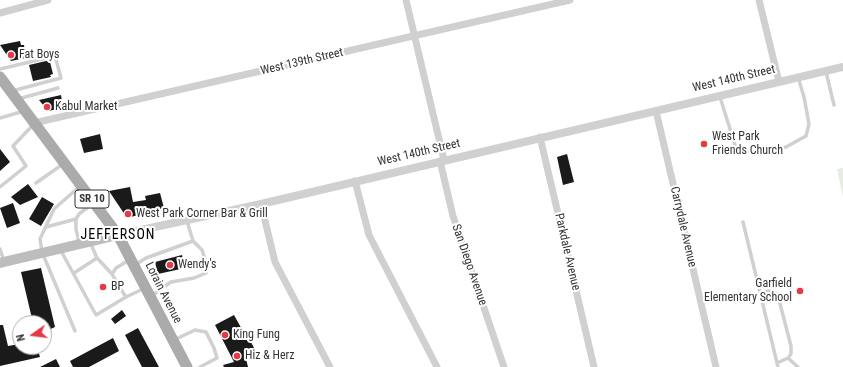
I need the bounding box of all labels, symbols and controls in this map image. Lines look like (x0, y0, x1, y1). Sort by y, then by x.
street label: West 139th Street (259, 45, 345, 79)
place label: Fat Boys (19, 48, 60, 62)
marker: Fat Boys (6, 50, 16, 60)
street label: West 140th Street (691, 62, 777, 96)
place label: Kabul Market (55, 100, 117, 114)
marker: Kabul Market (42, 102, 52, 112)
place label: West Park Friends Church (712, 130, 783, 158)
street label: West 140th Street (376, 136, 462, 170)
marker: West Park Friends Church (699, 139, 709, 149)
street label: Carrydale Avenue (667, 185, 699, 269)
road number: SR 10 (75, 190, 109, 208)
place label: West Park Corner Bar & Grill (136, 207, 268, 221)
marker: West Park Corner Bar & Grill (123, 209, 133, 219)
street label: Parkdale Avenue (551, 212, 583, 292)
street label: San Diego Avenue (448, 222, 490, 308)
district label: JEFFERSON (81, 227, 155, 243)
place label: Wendy's (178, 258, 217, 272)
street label: Lorain Avenue (141, 260, 185, 326)
marker: Wendy's (165, 260, 175, 270)
place label: Garfield Elementary School (704, 277, 792, 305)
place label: BP (111, 280, 124, 294)
marker: BP (98, 282, 108, 292)
marker: Garfield Elementary School (795, 286, 805, 296)
north arrow (12, 315, 52, 355)
place label: King Fung (233, 328, 280, 342)
marker: King Fung (220, 330, 230, 340)
text: N (14, 333, 28, 343)
place label: Hiz & Herz (245, 349, 294, 363)
marker: Hiz & Herz (232, 351, 242, 361)

